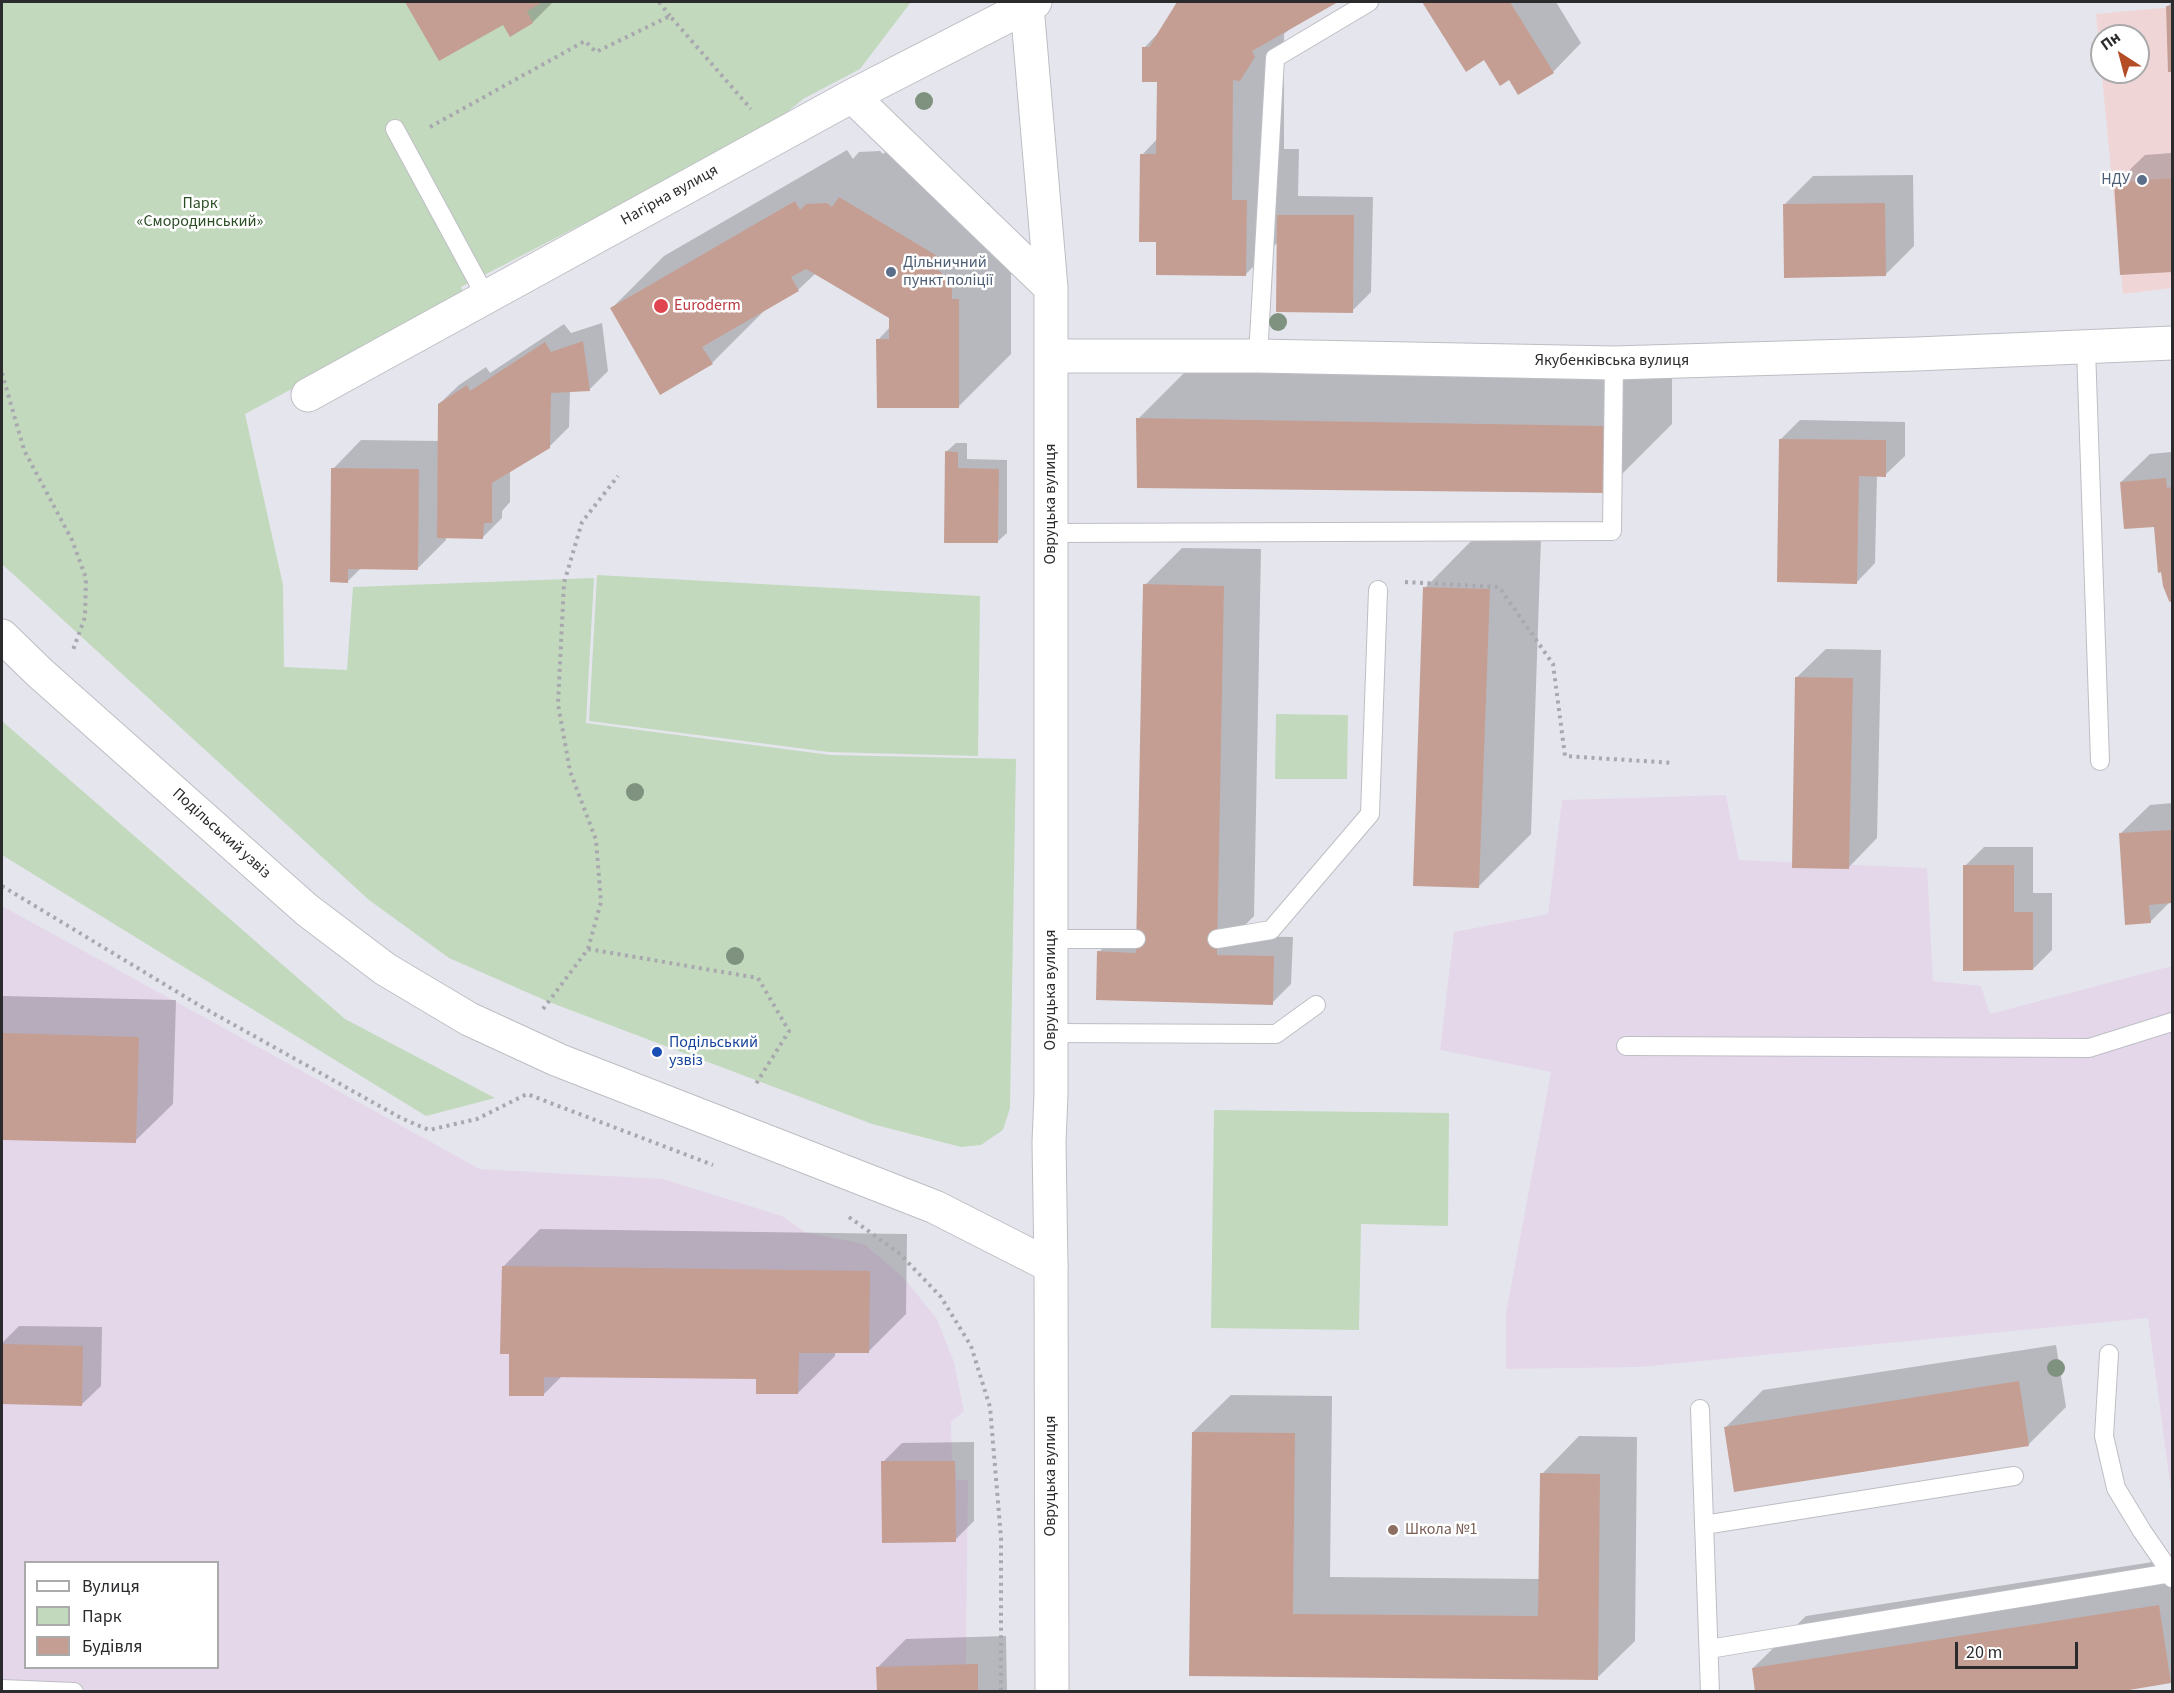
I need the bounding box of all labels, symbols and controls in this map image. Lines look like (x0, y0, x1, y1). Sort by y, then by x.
north arrow (2090, 24, 2150, 84)
text: Пн (2096, 26, 2125, 56)
street label: Нагірна вулиця (618, 161, 722, 231)
place label: НДУ (2101, 170, 2130, 190)
marker: НДУ (2135, 173, 2149, 187)
park label: Парк «Смородинський» (137, 194, 263, 232)
place label: Дільничний пункт поліції (903, 253, 993, 291)
marker: Дільничний пункт поліції (884, 265, 898, 279)
place label: Euroderm (674, 296, 741, 316)
marker: Euroderm (652, 297, 670, 315)
street label: Якубенківська вулиця (1535, 351, 1689, 371)
street label: Овруцька вулиця (1041, 444, 1061, 564)
street label: Подільський узвіз (168, 785, 274, 883)
street label: Овруцька вулиця (1041, 930, 1061, 1050)
place label: Подільський узвіз (669, 1033, 758, 1071)
marker: Подільський узвіз (650, 1045, 664, 1059)
street label: Овруцька вулиця (1041, 1416, 1061, 1536)
place label: Школа №1 (1405, 1520, 1477, 1540)
marker: Школа №1 (1386, 1523, 1400, 1537)
legend (24, 1561, 219, 1669)
text: Вулиця (82, 1574, 140, 1599)
text: Парк (82, 1604, 122, 1629)
scale bar (1958, 1630, 2081, 1668)
text: Будівля (82, 1634, 142, 1659)
text: 20 m (1966, 1640, 2002, 1665)

